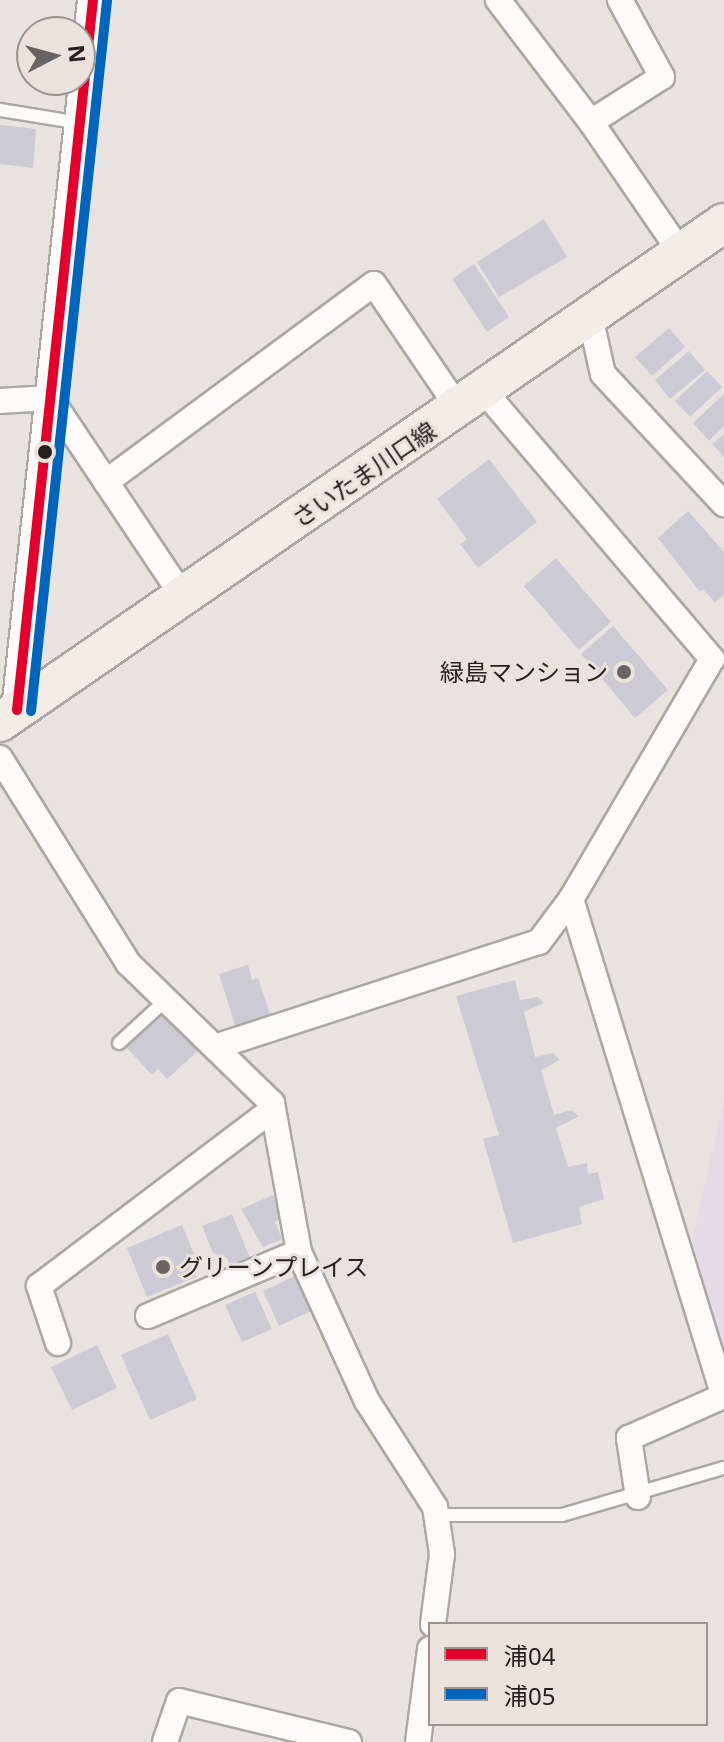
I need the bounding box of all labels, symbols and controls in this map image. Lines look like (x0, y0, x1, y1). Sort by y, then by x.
north arrow (16, 16, 96, 96)
text: N (62, 43, 94, 64)
street label: さいたま川口線 (286, 415, 442, 533)
unlabelled marker (37, 444, 53, 460)
place label: 緑島マンション (440, 658, 608, 686)
marker: 緑島マンション (615, 663, 633, 681)
place label: グリーンプレイス (179, 1253, 371, 1281)
marker: グリーンプレイス (154, 1258, 172, 1276)
legend (428, 1622, 708, 1726)
text: 浦04 (504, 1639, 555, 1672)
text: 浦05 (504, 1679, 555, 1712)

